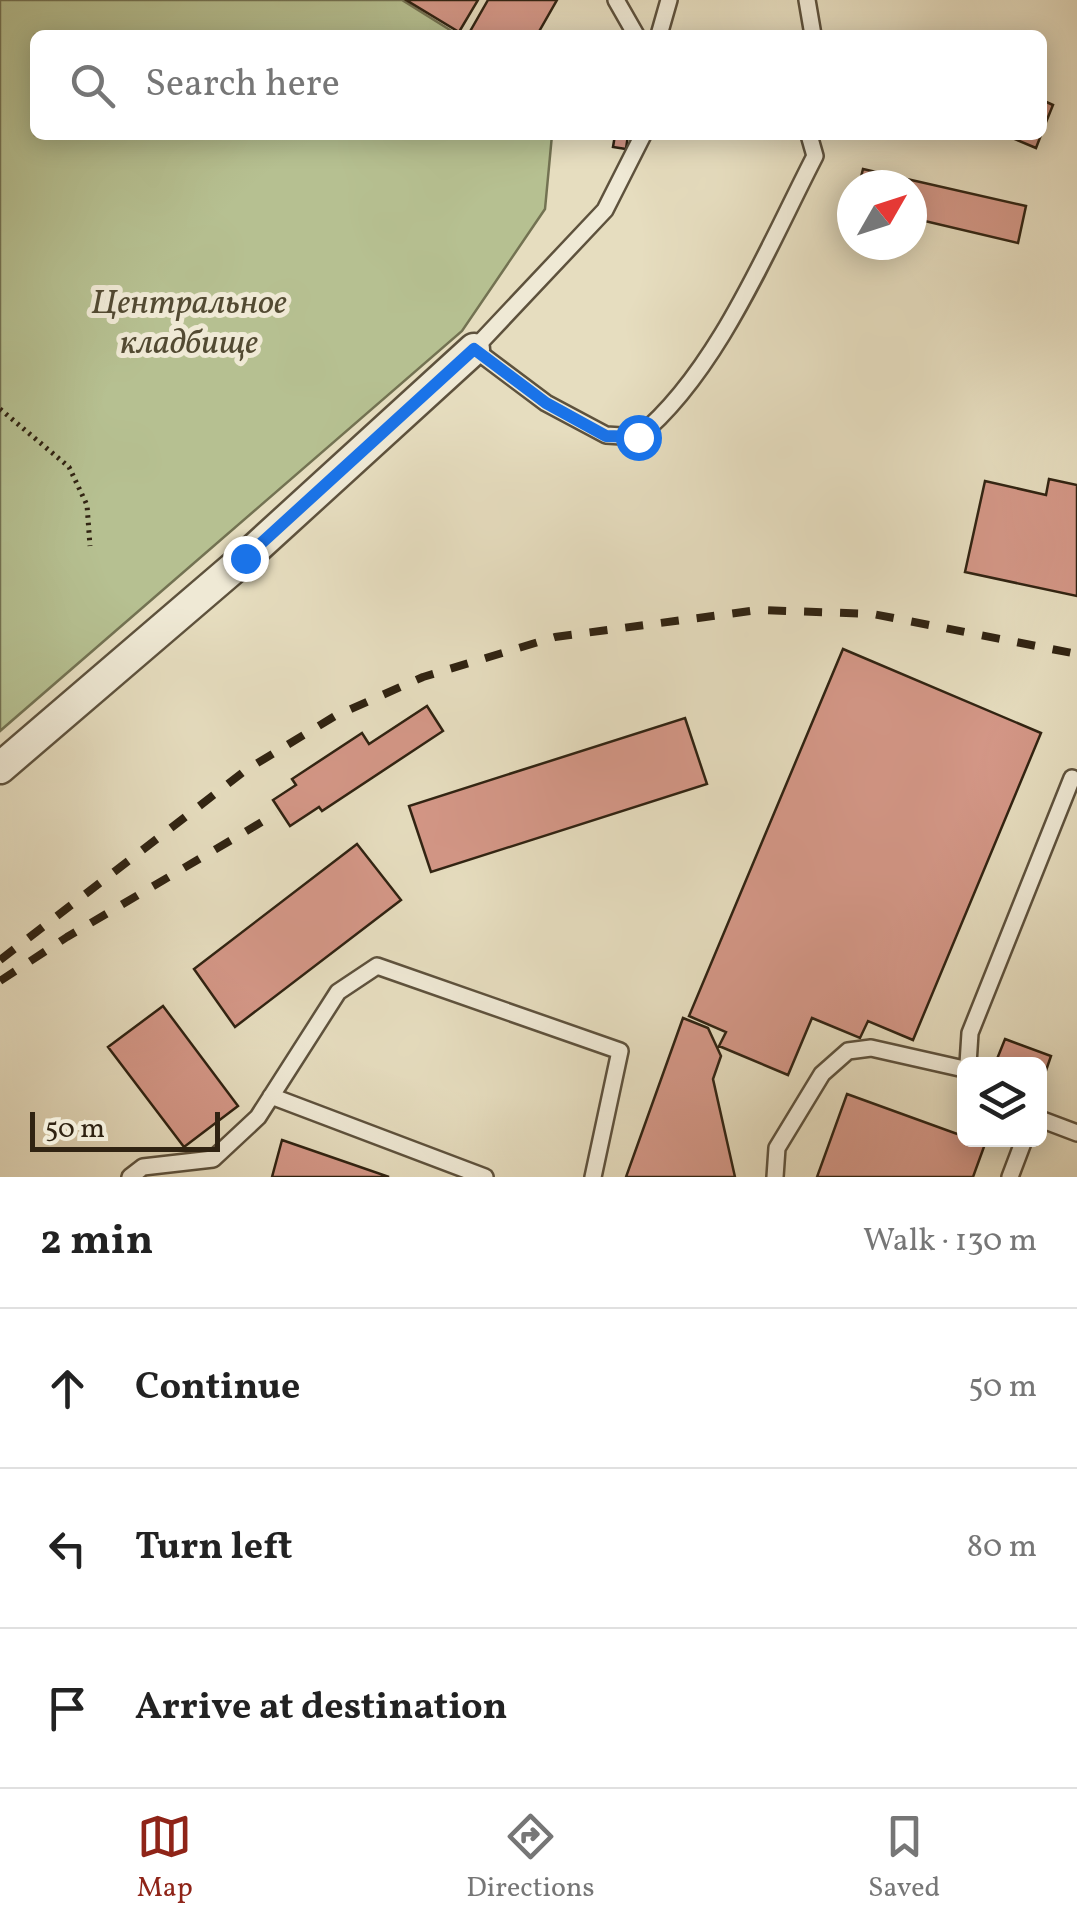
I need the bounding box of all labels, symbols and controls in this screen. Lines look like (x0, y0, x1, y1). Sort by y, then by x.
search box (30, 30, 1047, 140)
icon: search (65, 58, 120, 113)
text: Search here (145, 59, 340, 112)
north arrow (837, 170, 927, 260)
park label: Центральное кладбище (91, 280, 287, 368)
route start (616, 415, 662, 461)
route end (223, 536, 269, 582)
map controls (957, 1057, 1047, 1147)
button: layers (957, 1057, 1047, 1147)
scale bar (30, 1107, 220, 1152)
text: 50 m (45, 1110, 105, 1149)
text: 2 min (40, 1213, 153, 1272)
text: Walk · 130 m (863, 1220, 1037, 1264)
icon: ahead (40, 1361, 95, 1416)
text: Continue (135, 1362, 300, 1415)
text: 50 m (968, 1366, 1037, 1410)
icon: left (40, 1521, 95, 1576)
text: Turn left (135, 1522, 292, 1575)
text: 80 m (967, 1526, 1037, 1570)
icon: arrive (40, 1681, 95, 1736)
text: Arrive at destination (135, 1682, 508, 1735)
tab: Map (137, 1809, 193, 1908)
tab: Directions (466, 1809, 595, 1908)
tab: Saved (868, 1809, 940, 1908)

